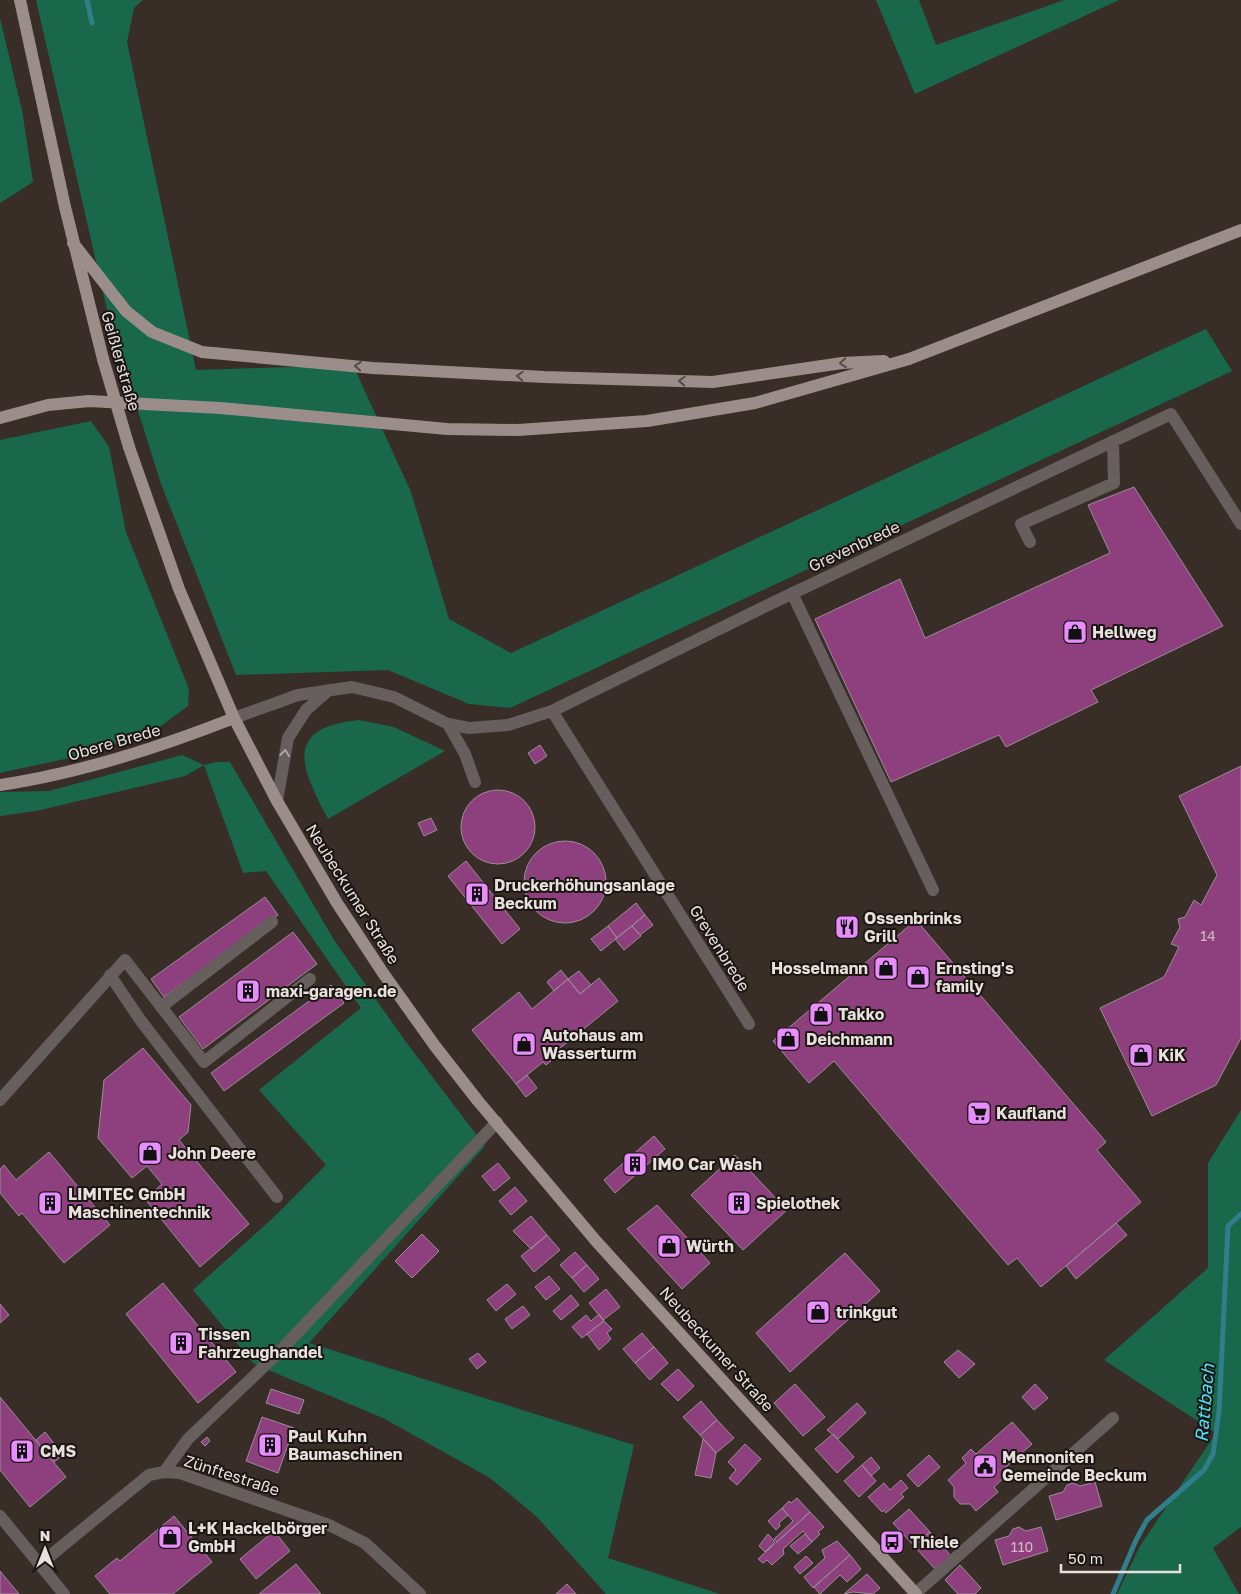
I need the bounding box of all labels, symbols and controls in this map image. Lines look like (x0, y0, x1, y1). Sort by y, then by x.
street label: Geißlerstraße (97, 309, 145, 413)
one-way arrow (839, 358, 847, 369)
one-way arrow (353, 361, 361, 372)
one-way arrow (515, 370, 523, 381)
one-way arrow (678, 376, 686, 387)
street label: Grevenbrede (805, 516, 903, 576)
shop icon: Hellweg (1062, 619, 1088, 645)
place label: Hellweg (1092, 622, 1157, 642)
street label: Obere Brede (65, 719, 163, 765)
one-way arrow (279, 748, 290, 756)
street label: Neubeckumer Straße (302, 820, 404, 968)
place label: Druckerhöhungsanlage Beckum (494, 875, 675, 913)
building icon: Druckerhöhungsanlage Beckum (464, 881, 490, 907)
street label: Grevenbrede (685, 901, 755, 995)
place label: Ossenbrinks Grill (864, 908, 962, 946)
restaurant icon: Ossenbrinks Grill (834, 914, 860, 940)
house number: 14 (1200, 927, 1216, 944)
shop icon: Hosselmann (873, 955, 899, 981)
place label: Hosselmann (771, 958, 868, 978)
place label: Ernsting's family (936, 958, 1014, 996)
shop icon: Ernsting's family (905, 964, 931, 990)
building icon: maxi-garagen.de (235, 978, 261, 1004)
place label: maxi-garagen.de (266, 981, 397, 1001)
shop icon: Takko (808, 1001, 834, 1027)
place label: Takko (838, 1004, 885, 1024)
place label: Autohaus am Wasserturm (542, 1025, 643, 1063)
shop icon: Deichmann (775, 1026, 801, 1052)
place label: Deichmann (806, 1029, 893, 1049)
shop icon: Autohaus am Wasserturm (511, 1031, 537, 1057)
shop icon: KiK (1128, 1042, 1154, 1068)
place label: KiK (1158, 1045, 1186, 1065)
supermarket icon: Kaufland (966, 1100, 992, 1126)
place label: Kaufland (996, 1103, 1066, 1123)
shop icon: John Deere (137, 1140, 163, 1166)
place label: John Deere (168, 1143, 256, 1163)
building icon: IMO Car Wash (622, 1151, 648, 1177)
place label: IMO Car Wash (652, 1154, 762, 1174)
place label: LIMITEC GmbH Maschinentechnik (68, 1184, 211, 1222)
building icon: LIMITEC GmbH Maschinentechnik (37, 1190, 63, 1216)
building icon: Spielothek (726, 1190, 752, 1216)
place label: Spielothek (756, 1193, 841, 1213)
shop icon: Würth (656, 1233, 682, 1259)
place label: Würth (686, 1236, 734, 1256)
street label: Neubeckumer Straße (656, 1282, 778, 1416)
shop icon: trinkgut (805, 1299, 831, 1325)
place label: trinkgut (836, 1302, 897, 1322)
place label: Tissen Fahrzeughandel (198, 1324, 323, 1362)
building icon: Tissen Fahrzeughandel (168, 1330, 194, 1356)
water label: Rattbach (1190, 1362, 1218, 1443)
place label: Paul Kuhn Baumaschinen (288, 1426, 402, 1464)
building icon: Paul Kuhn Baumaschinen (257, 1432, 283, 1458)
building icon: CMS (9, 1438, 35, 1464)
place label: CMS (40, 1441, 77, 1461)
place label: Mennoniten Gemeinde Beckum (1002, 1447, 1147, 1485)
street label: Zünftestraße (182, 1450, 282, 1500)
public building icon: Mennoniten Gemeinde Beckum (972, 1453, 998, 1479)
place label: L+K Hackelbörger GmbH (188, 1518, 327, 1556)
north arrow (20, 1524, 70, 1574)
shop icon: L+K Hackelbörger GmbH (157, 1524, 183, 1550)
text: N (40, 1527, 50, 1544)
bus stop icon: Thiele (879, 1529, 905, 1555)
place label: Thiele (910, 1532, 959, 1552)
house number: 110 (1011, 1538, 1033, 1555)
scale bar (1061, 1542, 1180, 1574)
text: 50 m (1068, 1549, 1103, 1567)

